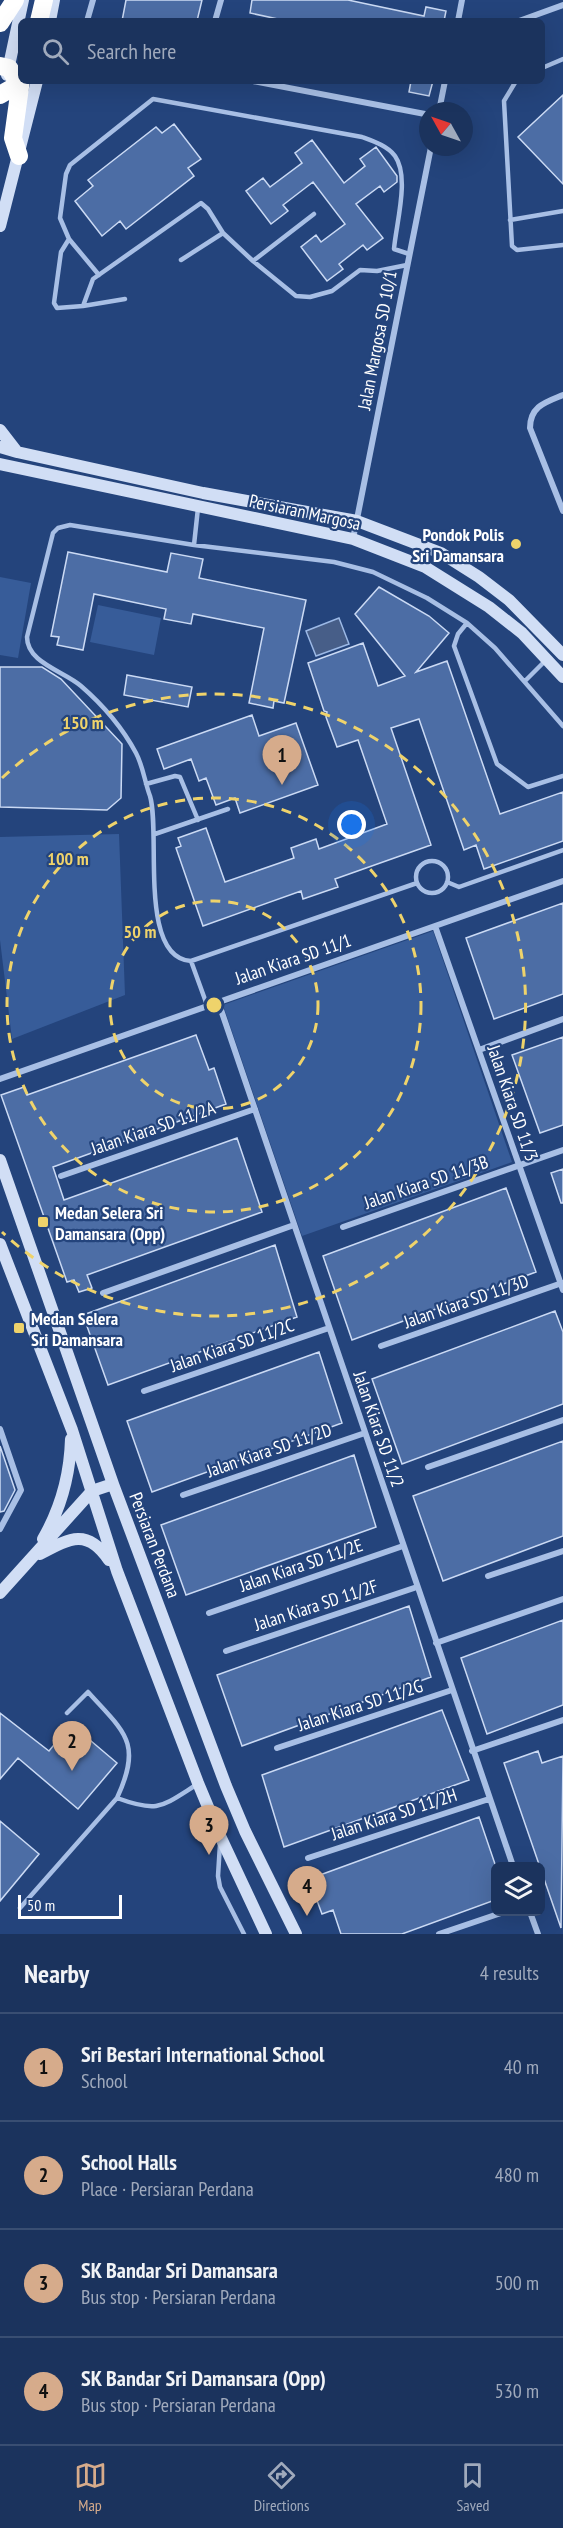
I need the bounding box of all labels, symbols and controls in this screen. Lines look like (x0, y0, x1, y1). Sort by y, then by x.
search box (18, 18, 545, 84)
icon: search (39, 35, 72, 68)
text: Search here (87, 37, 176, 65)
north arrow (419, 102, 473, 156)
street label: Jalan Margosa SD 10/1 (352, 268, 402, 413)
street label: Persiaran Margosa (247, 489, 363, 535)
place label: Pondok Polis Sri Damansara (412, 523, 504, 567)
marker: Pondok Polis Sri Damansara (509, 537, 523, 551)
text: 150 m (62, 711, 104, 734)
pin: 1 (262, 736, 302, 785)
your location (337, 810, 366, 839)
text: 100 m (47, 847, 89, 870)
text: 50 m (124, 920, 156, 943)
street label: Jalan Kiara SD 11/1 (231, 928, 354, 990)
centre of rings (204, 995, 224, 1015)
street label: Jalan Kiara SD 11/3 (482, 1041, 544, 1164)
street label: Jalan Kiara SD 11/2A (87, 1096, 219, 1160)
street label: Jalan Kiara SD 11/3B (360, 1150, 491, 1214)
place label: Medan Selera Sri Damansara (Opp) (55, 1201, 165, 1245)
marker: Medan Selera Sri Damansara (Opp) (36, 1215, 50, 1229)
street label: Jalan Kiara SD 11/3D (400, 1269, 531, 1333)
place label: Medan Selera Sri Damansara (31, 1307, 123, 1351)
street label: Jalan Kiara SD 11/2C (166, 1313, 297, 1377)
marker: Medan Selera Sri Damansara (12, 1321, 26, 1335)
street label: Jalan Kiara SD 11/2 (348, 1367, 410, 1490)
street label: Jalan Kiara SD 11/2D (203, 1418, 334, 1482)
street label: Persiaran Perdana (124, 1489, 186, 1601)
street label: Jalan Kiara SD 11/2E (235, 1533, 366, 1597)
street label: Jalan Kiara SD 11/2F (250, 1574, 381, 1636)
street label: Jalan Kiara SD 11/2G (294, 1674, 426, 1736)
pin: 2 (52, 1722, 92, 1771)
street label: Jalan Kiara SD 11/2H (327, 1783, 460, 1845)
pin: 3 (190, 1806, 228, 1855)
map controls (491, 1862, 545, 1916)
button: layers (491, 1862, 545, 1916)
pin: 4 (288, 1866, 326, 1916)
scale bar (18, 1892, 122, 1920)
text: 50 m (27, 1895, 55, 1915)
text: Nearby (24, 1957, 89, 1990)
text: 4 results (480, 1960, 539, 1986)
text: Sri Bestari International School (81, 2040, 324, 2068)
text: 1 (39, 2054, 48, 2080)
text: 40 m (504, 2054, 539, 2080)
text: School (81, 2068, 127, 2094)
text: School Halls (81, 2148, 177, 2176)
text: 2 (39, 2162, 48, 2188)
text: 480 m (495, 2162, 539, 2188)
text: Place · Persiaran Perdana (81, 2176, 254, 2202)
text: SK Bandar Sri Damansara (81, 2256, 278, 2284)
text: 3 (39, 2270, 48, 2296)
text: 500 m (495, 2270, 539, 2296)
text: Bus stop · Persiaran Perdana (81, 2284, 276, 2310)
text: SK Bandar Sri Damansara (Opp) (81, 2364, 326, 2392)
text: 4 (39, 2378, 48, 2404)
text: 530 m (495, 2378, 539, 2404)
text: Bus stop · Persiaran Perdana (81, 2392, 276, 2418)
tab: Map (74, 2459, 107, 2515)
tab: Directions (254, 2459, 309, 2515)
tab: Saved (456, 2459, 489, 2515)

